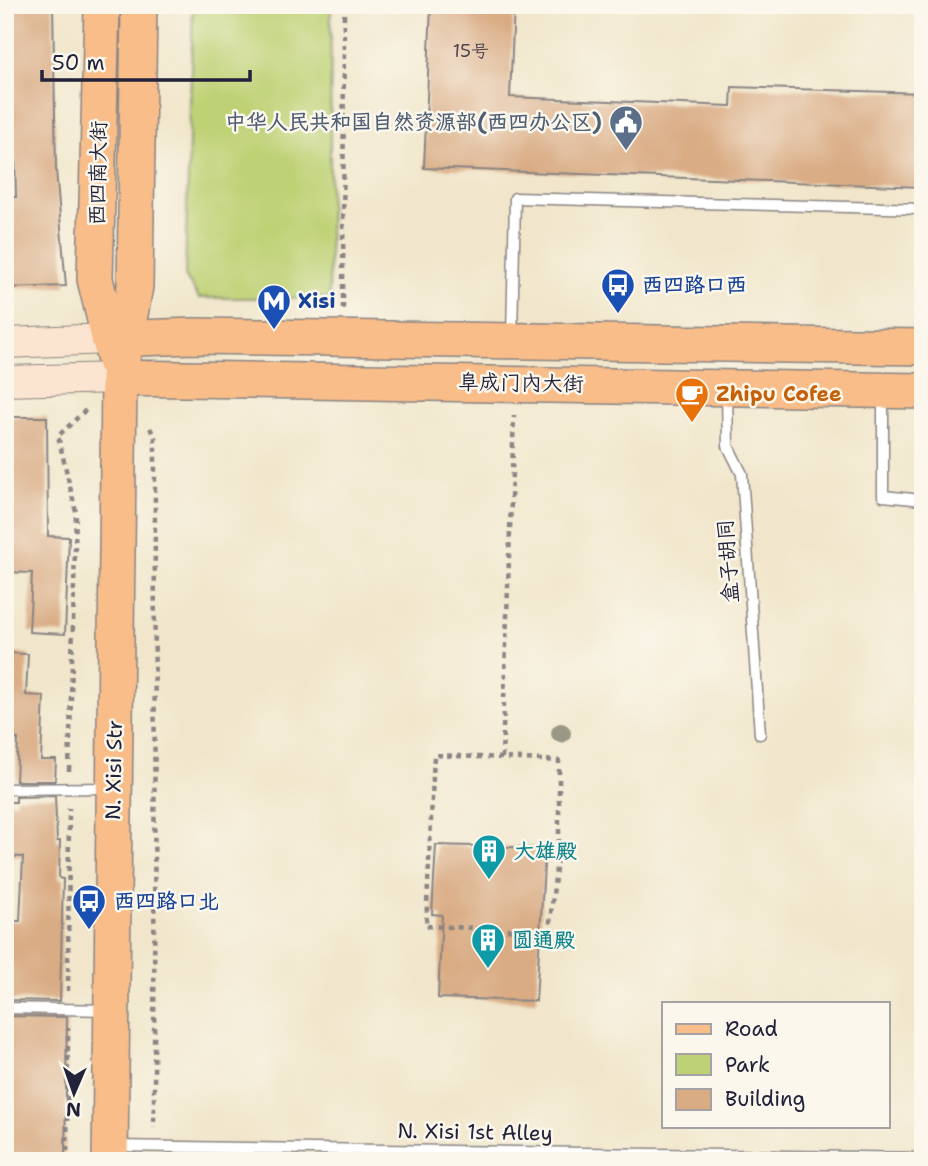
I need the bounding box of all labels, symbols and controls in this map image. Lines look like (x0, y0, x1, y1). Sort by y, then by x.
scale bar (42, 38, 250, 82)
house number: 15号 (453, 39, 489, 63)
text: 50 m (52, 49, 105, 77)
public building icon: 中华人民共和国自然资源部(西四办公区) (607, 103, 645, 152)
place label: 中华人民共和国自然资源部(西四办公区) (225, 108, 602, 136)
street label: 西四南大街 (83, 120, 113, 226)
bus stop icon: 西四路口西 (599, 266, 637, 315)
place label: 西四路口西 (642, 271, 747, 299)
metro station icon: Xisi (255, 282, 293, 331)
place label: Xisi (298, 287, 336, 315)
street label: 阜成门内大街 (458, 368, 584, 398)
cafe icon: Zhipu Cofee (673, 375, 711, 424)
place label: Zhipu Cofee (716, 380, 842, 408)
street label: 盒子胡同 (711, 518, 745, 604)
street label: N. Xisi Str (99, 720, 129, 820)
building icon: 大雄殿 (470, 832, 508, 881)
place label: 大雄殿 (514, 837, 577, 865)
bus stop icon: 西四路口北 (70, 882, 108, 931)
place label: 西四路口北 (114, 887, 219, 915)
building icon: 圆通殿 (469, 921, 507, 970)
place label: 圆通殿 (512, 926, 575, 954)
legend (662, 1002, 890, 1128)
text: Road (725, 1015, 778, 1043)
text: Park (725, 1051, 770, 1079)
north arrow (38, 1058, 108, 1128)
text: Building (725, 1085, 805, 1113)
text: N (65, 1097, 81, 1122)
street label: N. Xisi 1st Alley (397, 1117, 553, 1147)

